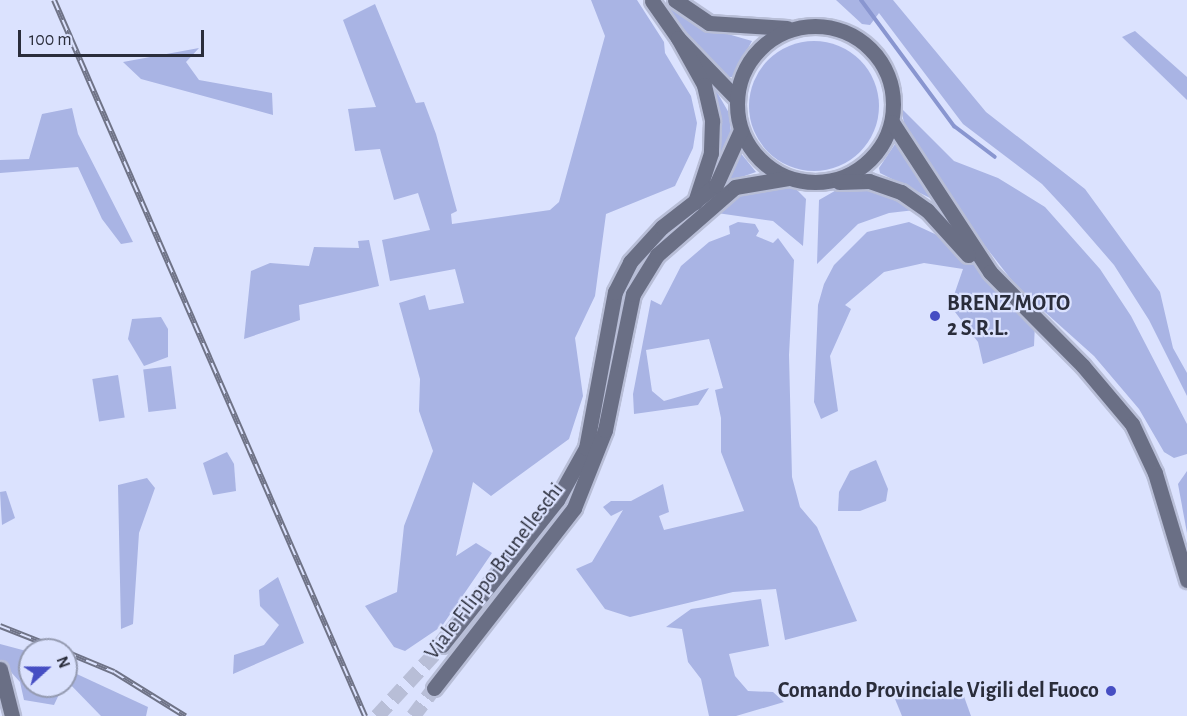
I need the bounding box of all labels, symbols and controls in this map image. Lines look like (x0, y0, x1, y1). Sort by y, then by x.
scale bar (21, 18, 207, 56)
text: 100 m (29, 31, 72, 49)
place label: BRENZ MOTO 2 S.R.L. (947, 290, 1070, 342)
marker: BRENZ MOTO 2 S.R.L. (928, 309, 942, 323)
street label: Viale Filippo Brunelleschi (419, 477, 569, 665)
north arrow (18, 638, 78, 698)
text: N (53, 654, 72, 670)
place label: Comando Provinciale Vigili del Fuoco (778, 678, 1099, 704)
marker: Comando Provinciale Vigili del Fuoco (1104, 684, 1118, 698)

